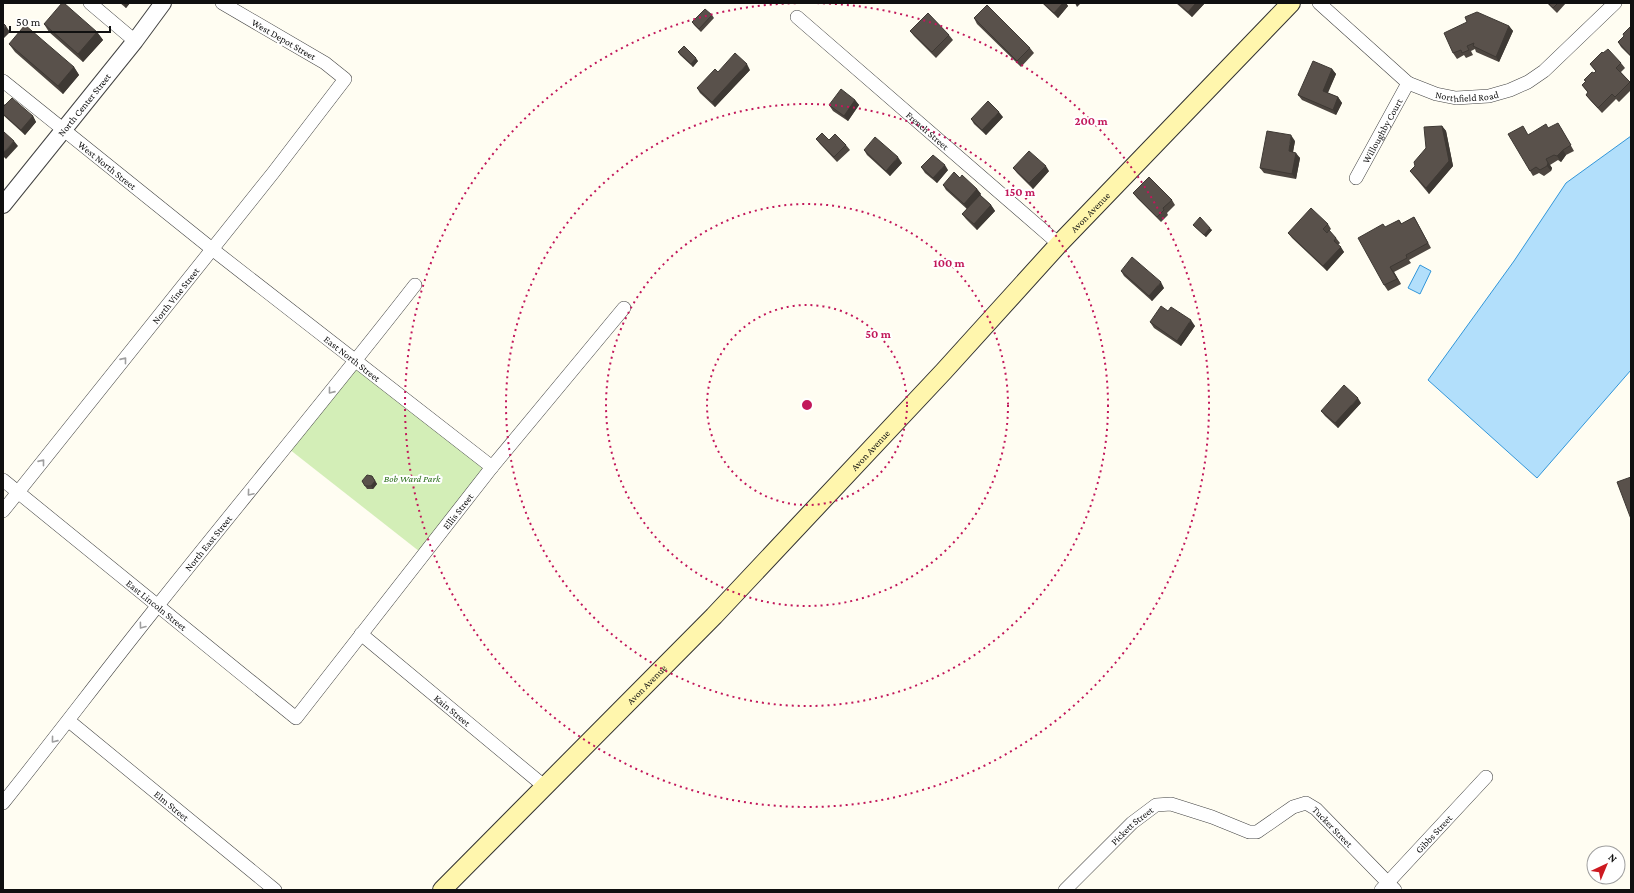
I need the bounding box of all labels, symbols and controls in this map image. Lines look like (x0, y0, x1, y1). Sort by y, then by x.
scale bar (10, 8, 110, 34)
text: 50 m (16, 15, 41, 29)
street label: West Depot Street (250, 17, 318, 63)
street label: North Center Street (56, 71, 113, 139)
street label: Northfield Road (1434, 88, 1501, 104)
street label: Willoughby Court (1360, 96, 1405, 165)
street label: French Street (904, 109, 952, 153)
text: 200 m (1074, 114, 1108, 128)
street label: West North Street (76, 139, 139, 192)
text: 150 m (1005, 185, 1036, 199)
street label: Avon Avenue (1068, 189, 1113, 235)
text: 100 m (933, 256, 966, 270)
street label: North Vine Street (150, 265, 202, 326)
text: 50 m (865, 327, 892, 341)
street label: East North Street (322, 333, 383, 384)
one-way arrow (119, 358, 126, 365)
one-way arrow (329, 387, 336, 394)
centre of rings (800, 398, 814, 412)
street label: Avon Avenue (849, 427, 892, 473)
one-way arrow (38, 459, 45, 466)
park label: Bob Ward Park (384, 473, 441, 484)
one-way arrow (247, 488, 254, 495)
street label: Ellis Street (441, 491, 476, 532)
street label: North East Street (183, 513, 234, 573)
street label: East Lincoln Street (124, 577, 189, 633)
one-way arrow (139, 622, 146, 629)
street label: Avon Avenue (625, 662, 669, 707)
street label: Kain Street (432, 692, 473, 729)
one-way arrow (51, 736, 58, 743)
street label: Elm Street (152, 788, 192, 824)
street label: Pickett Street (1109, 804, 1156, 847)
street label: Tucker Street (1310, 804, 1355, 850)
street label: Gibbs Street (1413, 812, 1455, 855)
north arrow (1586, 845, 1626, 885)
text: N (1606, 851, 1620, 865)

